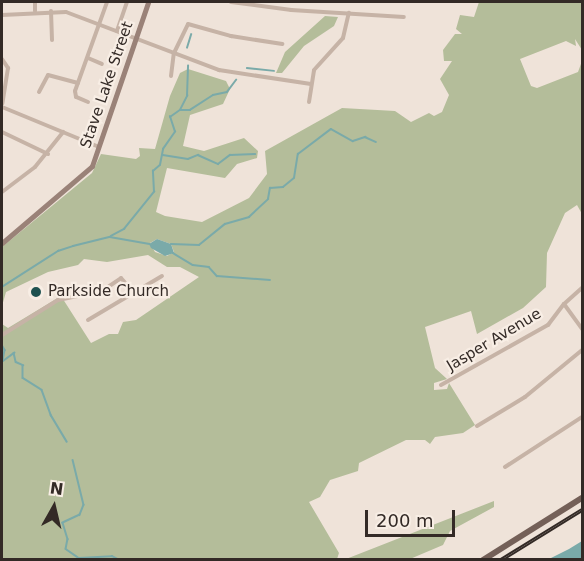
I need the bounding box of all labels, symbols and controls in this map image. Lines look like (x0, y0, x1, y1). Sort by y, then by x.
street label: Stave Lake Street (77, 19, 137, 151)
place label: Parkside Church (48, 283, 169, 301)
marker: Parkside Church (29, 285, 43, 299)
street label: Jasper Avenue (444, 305, 544, 375)
north arrow (24, 477, 84, 537)
text: N (49, 478, 65, 499)
scale bar (368, 498, 458, 536)
text: 200 m (376, 510, 434, 531)

